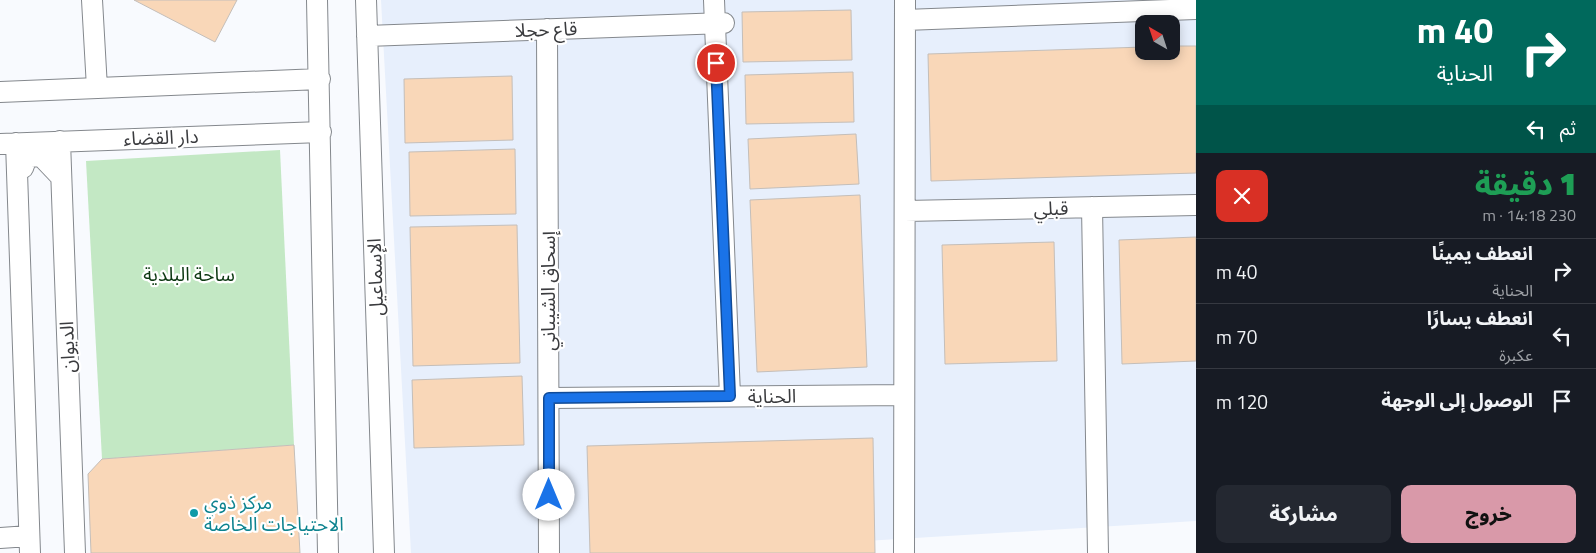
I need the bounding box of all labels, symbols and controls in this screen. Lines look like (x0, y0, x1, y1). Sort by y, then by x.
text: 40 m (1417, 3, 1493, 57)
street label: قاع حجلا (514, 13, 578, 44)
north arrow (1135, 15, 1180, 60)
map controls (1135, 15, 1180, 60)
icon: right (1511, 20, 1576, 85)
pin (695, 42, 737, 84)
icon: arrive (702, 49, 730, 77)
text: الحناية (1437, 56, 1493, 90)
text: ثم (1560, 113, 1576, 142)
icon: left (1522, 115, 1550, 143)
street label: دار القضاء (123, 121, 199, 152)
text: 1 دقيقة (1475, 161, 1576, 207)
button: close (1216, 170, 1268, 222)
street label: قبلي (1033, 193, 1069, 224)
text: 230 m · 14:18 (1482, 203, 1576, 227)
street label: إسحاق الشيباني (533, 230, 563, 351)
street label: الإسماعيل (359, 238, 390, 316)
text: انعطف يمينًا (1432, 238, 1533, 267)
text: 40 m (1216, 257, 1257, 286)
icon: right (1548, 257, 1576, 285)
park label: ساحة البلدية (143, 259, 235, 288)
text: الحناية (1492, 278, 1533, 302)
text: انعطف يسارًا (1427, 303, 1533, 332)
street label: الديوان (51, 321, 82, 373)
text: 70 m (1216, 322, 1257, 351)
icon: left (1548, 322, 1576, 350)
text: عكبرة (1499, 343, 1533, 367)
street label: الحناية (748, 381, 796, 410)
text: الوصول إلى الوجهة (1381, 385, 1533, 414)
text: 120 m (1216, 387, 1268, 416)
icon: arrive (1548, 387, 1576, 415)
position arrow (522, 468, 574, 520)
button: مشاركة (1216, 485, 1391, 543)
button: خروج (1401, 485, 1576, 543)
place label: مركز ذوي الاحتياجات الخاصة (204, 487, 344, 538)
marker: مركز ذوي الاحتياجات الخاصة (188, 507, 200, 519)

